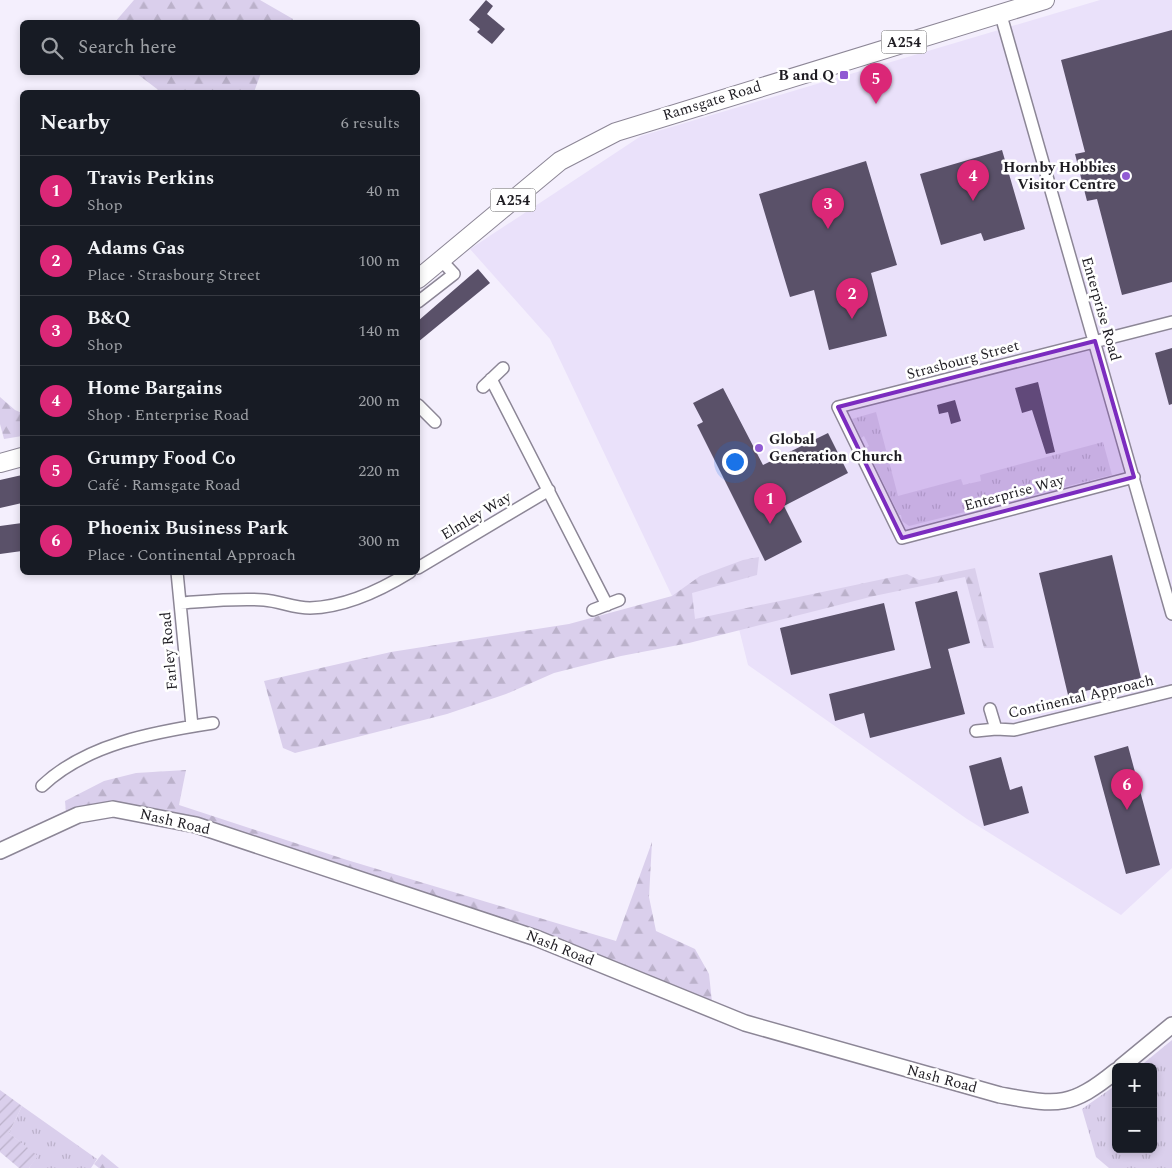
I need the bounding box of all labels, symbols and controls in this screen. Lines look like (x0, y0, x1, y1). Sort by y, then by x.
search box (20, 20, 420, 75)
road number: A254 (882, 31, 926, 54)
text: Search here (78, 33, 177, 62)
icon: search (38, 34, 66, 62)
pin: 5 (860, 63, 892, 104)
place label: B and Q (778, 64, 835, 87)
marker: B and Q (838, 69, 850, 81)
street label: Ramsgate Road (660, 75, 764, 127)
text: Nearby (40, 107, 110, 139)
text: 6 results (341, 111, 400, 135)
place label: Hornby Hobbies Visitor Centre (1003, 156, 1116, 196)
pin: 4 (957, 160, 989, 201)
text: Travis Perkins (87, 164, 214, 193)
marker: Hornby Hobbies Visitor Centre (1120, 170, 1132, 182)
text: 1 (52, 179, 60, 203)
text: 40 m (366, 179, 400, 203)
road number: A254 (490, 188, 536, 212)
pin: 3 (812, 188, 844, 229)
text: Shop (87, 193, 123, 217)
text: Adams Gas (87, 234, 185, 263)
text: 2 (52, 249, 60, 273)
text: 100 m (358, 249, 400, 273)
street label: Enterprise Road (1075, 254, 1127, 364)
text: Place · Strasbourg Street (87, 263, 260, 287)
pin: 2 (836, 278, 868, 319)
text: B&Q (87, 304, 130, 333)
text: 3 (52, 319, 60, 343)
text: 140 m (358, 319, 400, 343)
text: Shop (87, 333, 123, 357)
street label: Strasbourg Street (904, 334, 1022, 386)
text: Home Bargains (87, 374, 222, 403)
text: 4 (52, 389, 60, 413)
text: 200 m (358, 389, 400, 413)
text: Shop · Enterprise Road (87, 403, 249, 427)
place label: Global Generation Church (769, 428, 902, 468)
marker: Global Generation Church (753, 442, 765, 454)
text: Grumpy Food Co (87, 444, 236, 473)
your location (722, 449, 748, 475)
text: 5 (52, 459, 60, 483)
text: 220 m (358, 459, 400, 483)
street label: Enterprise Way (961, 468, 1067, 517)
text: Café · Ramsgate Road (87, 473, 240, 497)
pin: 1 (754, 483, 786, 524)
street label: Elmley Way (436, 485, 516, 546)
text: Phoenix Business Park (87, 514, 289, 543)
text: 6 (52, 529, 60, 553)
text: 300 m (358, 529, 400, 553)
text: Place · Continental Approach (87, 543, 296, 567)
street label: Farley Road (154, 611, 184, 691)
street label: Continental Approach (1006, 669, 1156, 725)
pin: 6 (1111, 769, 1143, 810)
street label: Nash Road (137, 803, 213, 841)
street label: Nash Road (522, 924, 598, 972)
street label: Nash Road (904, 1059, 980, 1099)
map controls (1112, 1063, 1157, 1153)
button: + (1112, 1063, 1157, 1108)
button: − (1112, 1108, 1157, 1153)

